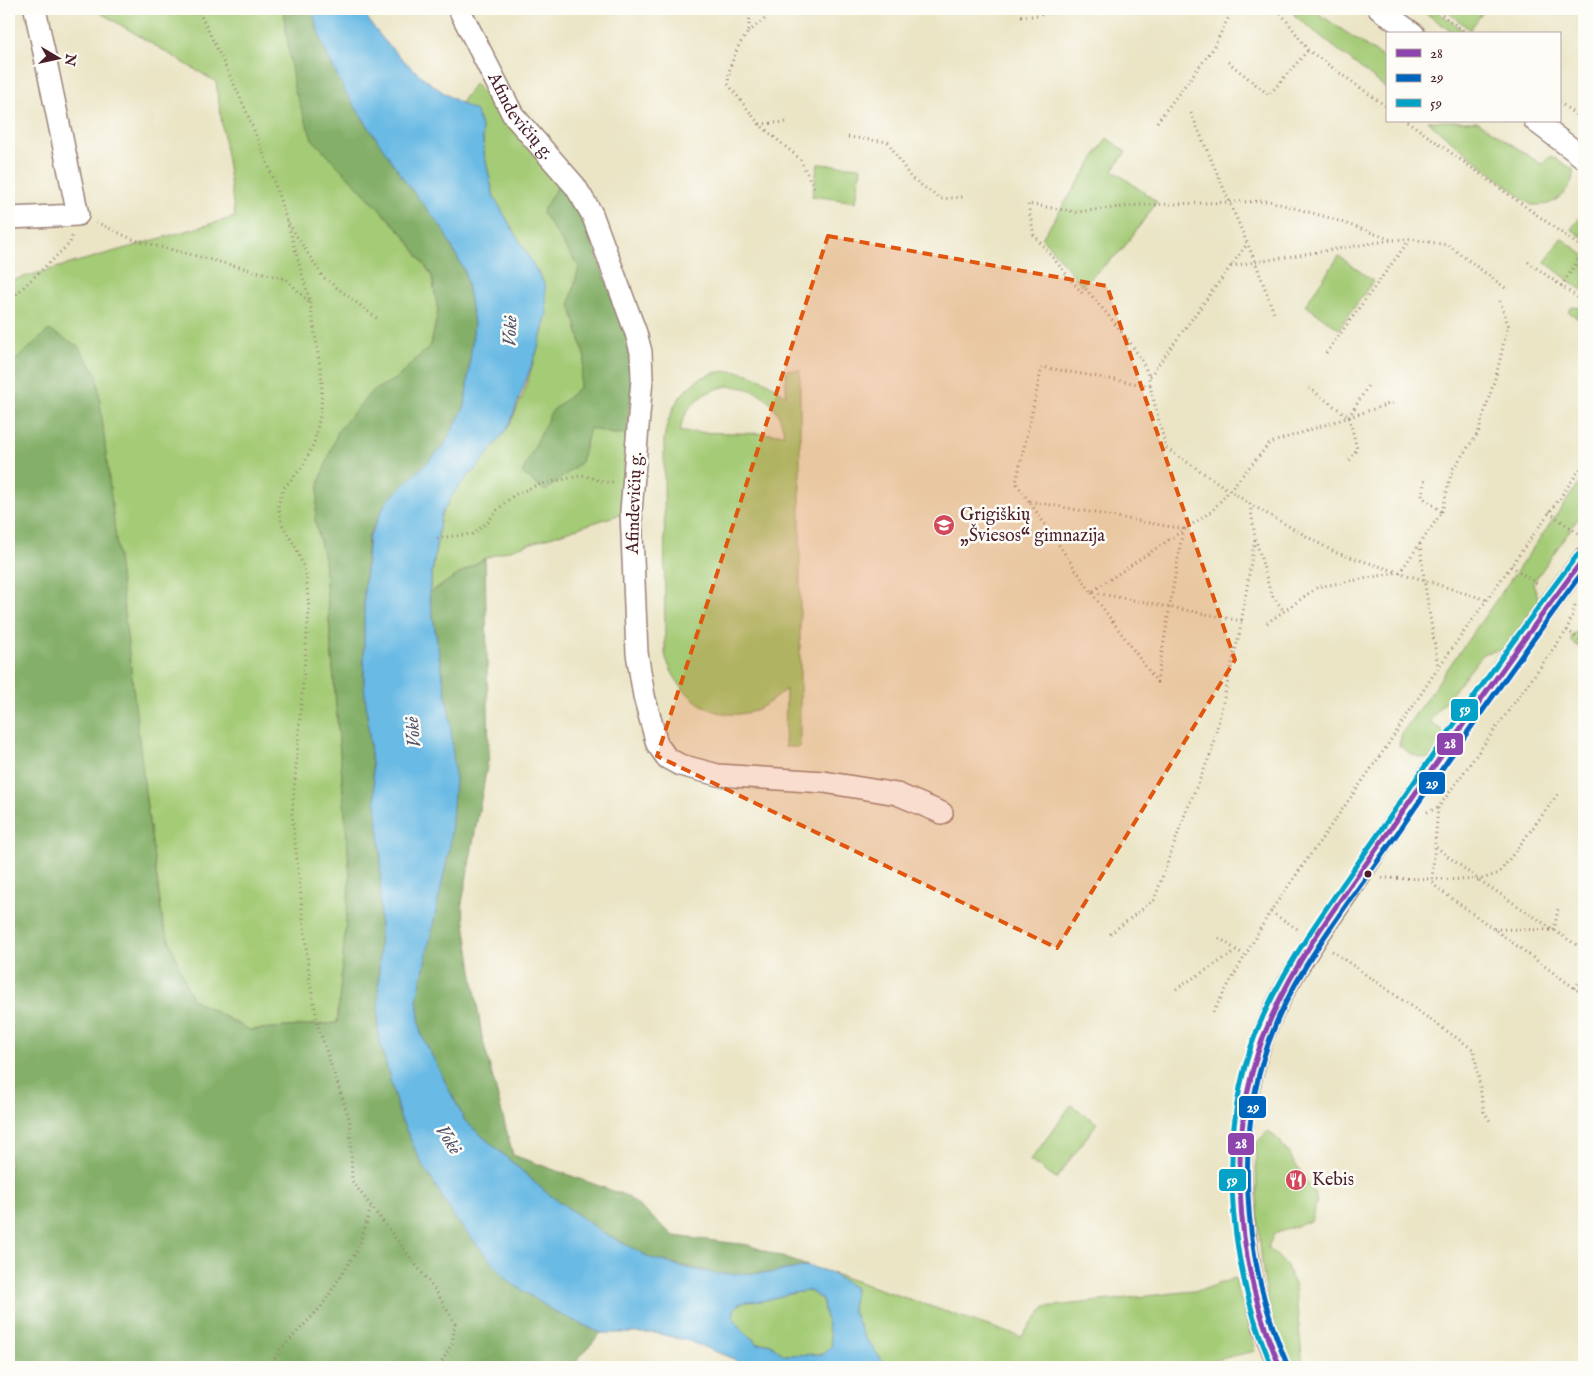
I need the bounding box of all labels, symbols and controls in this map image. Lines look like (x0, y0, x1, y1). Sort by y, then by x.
north arrow (32, 32, 82, 82)
legend (1386, 32, 1560, 122)
text: 28 (1430, 44, 1443, 63)
text: N (60, 51, 80, 67)
street label: Afindevičių g. (481, 68, 559, 165)
text: 29 (1430, 68, 1444, 87)
text: 59 (1430, 94, 1442, 113)
water label: Vokė (498, 314, 524, 347)
street label: Afindevičių g. (622, 452, 648, 555)
place label: Grigiškių „Šviesos“ gimnazija (960, 504, 1105, 548)
school or university icon: Grigiškių „Šviesos“ gimnazija (932, 513, 956, 537)
line badge: 59 (1450, 698, 1479, 722)
text: 59 (1459, 701, 1471, 719)
water label: Vokė (400, 715, 428, 749)
line badge: 28 (1436, 732, 1464, 756)
text: 28 (1444, 735, 1457, 753)
line badge: 29 (1418, 771, 1446, 795)
text: 29 (1426, 775, 1438, 793)
unlabelled marker (1363, 869, 1373, 879)
line badge: 29 (1238, 1095, 1267, 1119)
text: 29 (1247, 1099, 1259, 1117)
water label: Vokė (429, 1120, 467, 1160)
line badge: 28 (1227, 1132, 1255, 1156)
text: 28 (1235, 1135, 1248, 1153)
line badge: 59 (1218, 1168, 1247, 1192)
restaurant icon: Kebis (1284, 1168, 1308, 1192)
place label: Kebis (1312, 1169, 1354, 1192)
text: 59 (1226, 1172, 1238, 1190)

